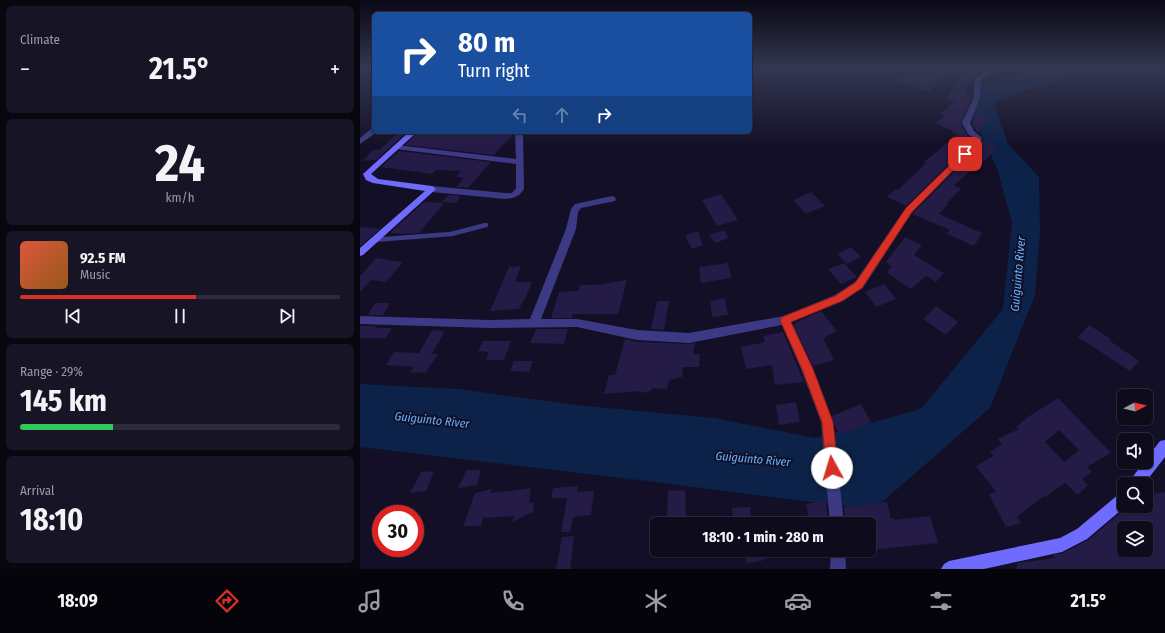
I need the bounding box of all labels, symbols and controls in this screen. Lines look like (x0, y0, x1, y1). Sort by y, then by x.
text: 80 m (458, 26, 515, 59)
icon: right (392, 28, 444, 80)
text: Climate (20, 32, 60, 47)
text: 21.5° (149, 51, 211, 87)
text: − (20, 56, 30, 83)
text: + (330, 56, 340, 83)
text: Turn right (458, 60, 530, 82)
icon: left (509, 104, 531, 126)
icon: ahead (551, 104, 573, 126)
icon: right (593, 104, 615, 126)
text: 24 (155, 132, 205, 195)
pin (948, 137, 982, 171)
icon: arrive (954, 143, 976, 165)
text: km/h (166, 190, 195, 205)
water label: Guiguinto River (1008, 235, 1028, 312)
text: 92.5 FM (80, 249, 126, 267)
text: Music (80, 267, 110, 282)
icon: previous (62, 305, 84, 327)
icon: pause (169, 305, 191, 327)
icon: next (276, 305, 298, 327)
text: Range · 29% (20, 364, 83, 379)
text: 145 km (20, 383, 107, 419)
north arrow (1117, 389, 1153, 425)
map controls (1117, 389, 1153, 557)
water label: Guiguinto River (394, 409, 471, 431)
button: sound (1117, 433, 1153, 469)
position arrow (811, 447, 853, 489)
water label: Guiguinto River (715, 449, 792, 469)
button: search (1117, 477, 1153, 513)
text: Arrival (20, 483, 54, 498)
text: 18:10 (20, 502, 83, 538)
speed limit sign: 30 (372, 505, 424, 557)
button: layers (1117, 521, 1153, 557)
text: 18:10 · 1 min · 280 m (702, 528, 824, 546)
icon: directions (213, 587, 241, 615)
icon: music (356, 587, 384, 615)
icon: phone (499, 587, 527, 615)
icon: climate (642, 587, 670, 615)
icon: car (784, 587, 812, 615)
icon: filters (927, 587, 955, 615)
text: 18:09 (57, 590, 98, 612)
text: 21.5° (1070, 590, 1107, 612)

